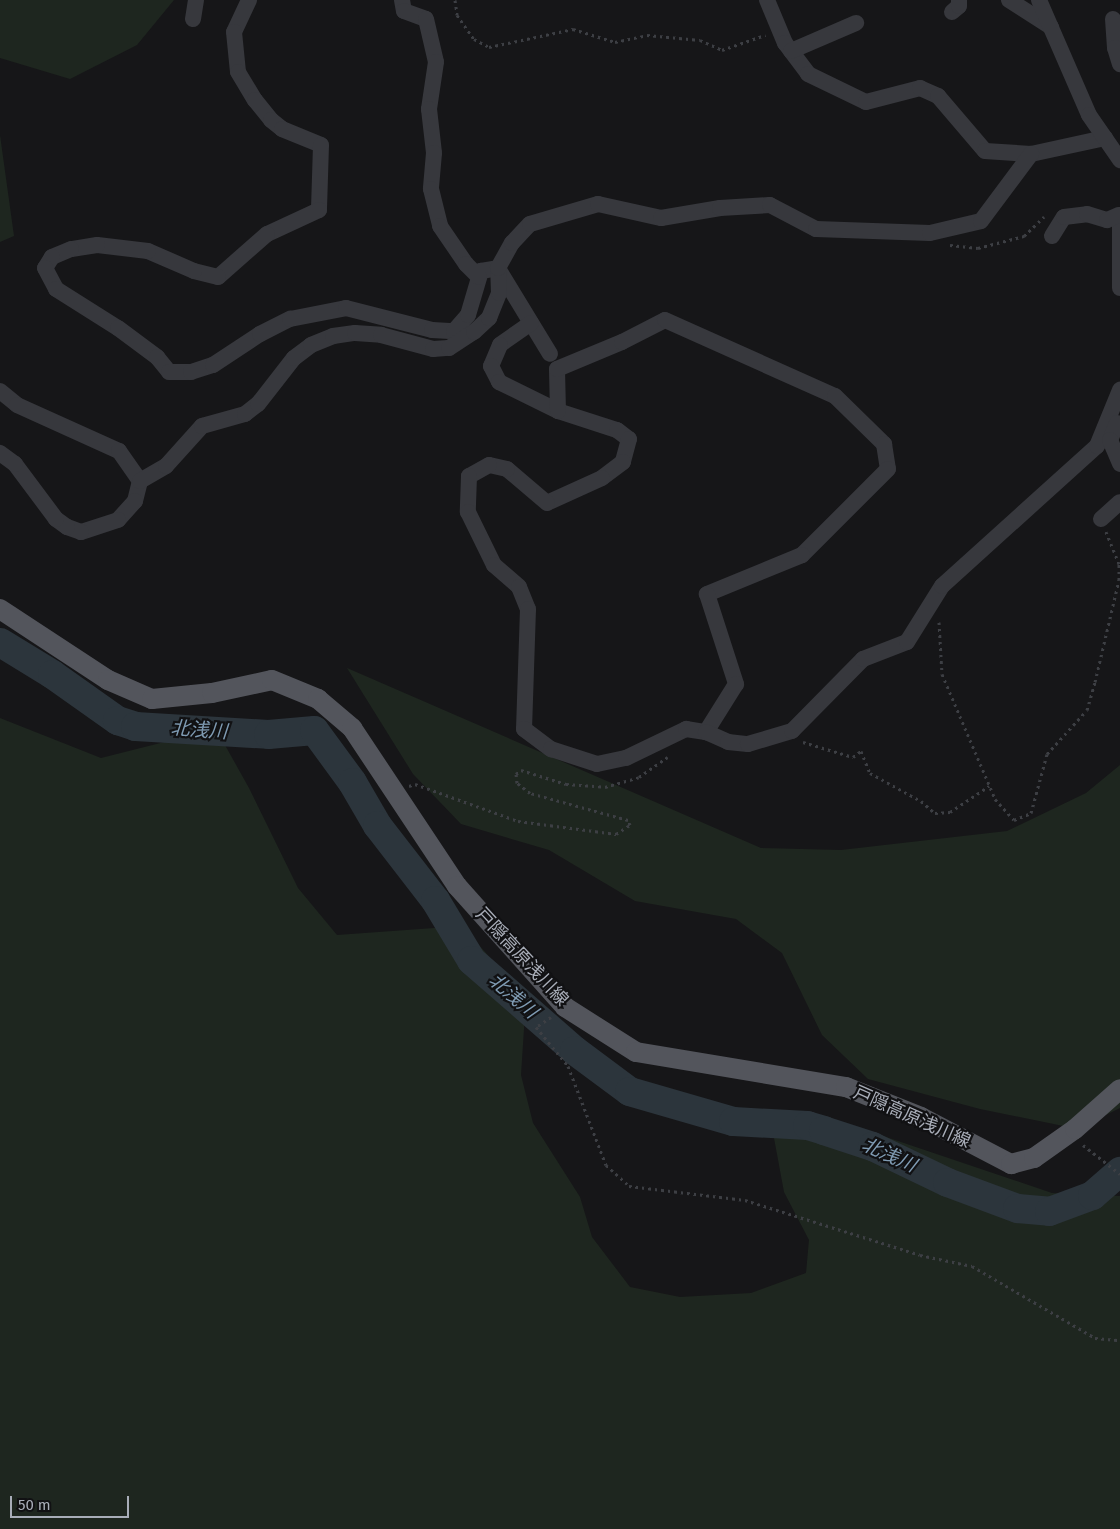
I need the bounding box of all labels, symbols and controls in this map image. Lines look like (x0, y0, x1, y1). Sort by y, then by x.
water label: 北浅川 (170, 717, 228, 743)
street label: 戸隠高原浅川線 (471, 904, 573, 1010)
water label: 北浅川 (484, 969, 542, 1023)
street label: 戸隠高原浅川線 (850, 1082, 974, 1152)
water label: 北浅川 (858, 1133, 920, 1177)
scale bar (12, 1486, 131, 1518)
text: 50 m (18, 1496, 51, 1514)

